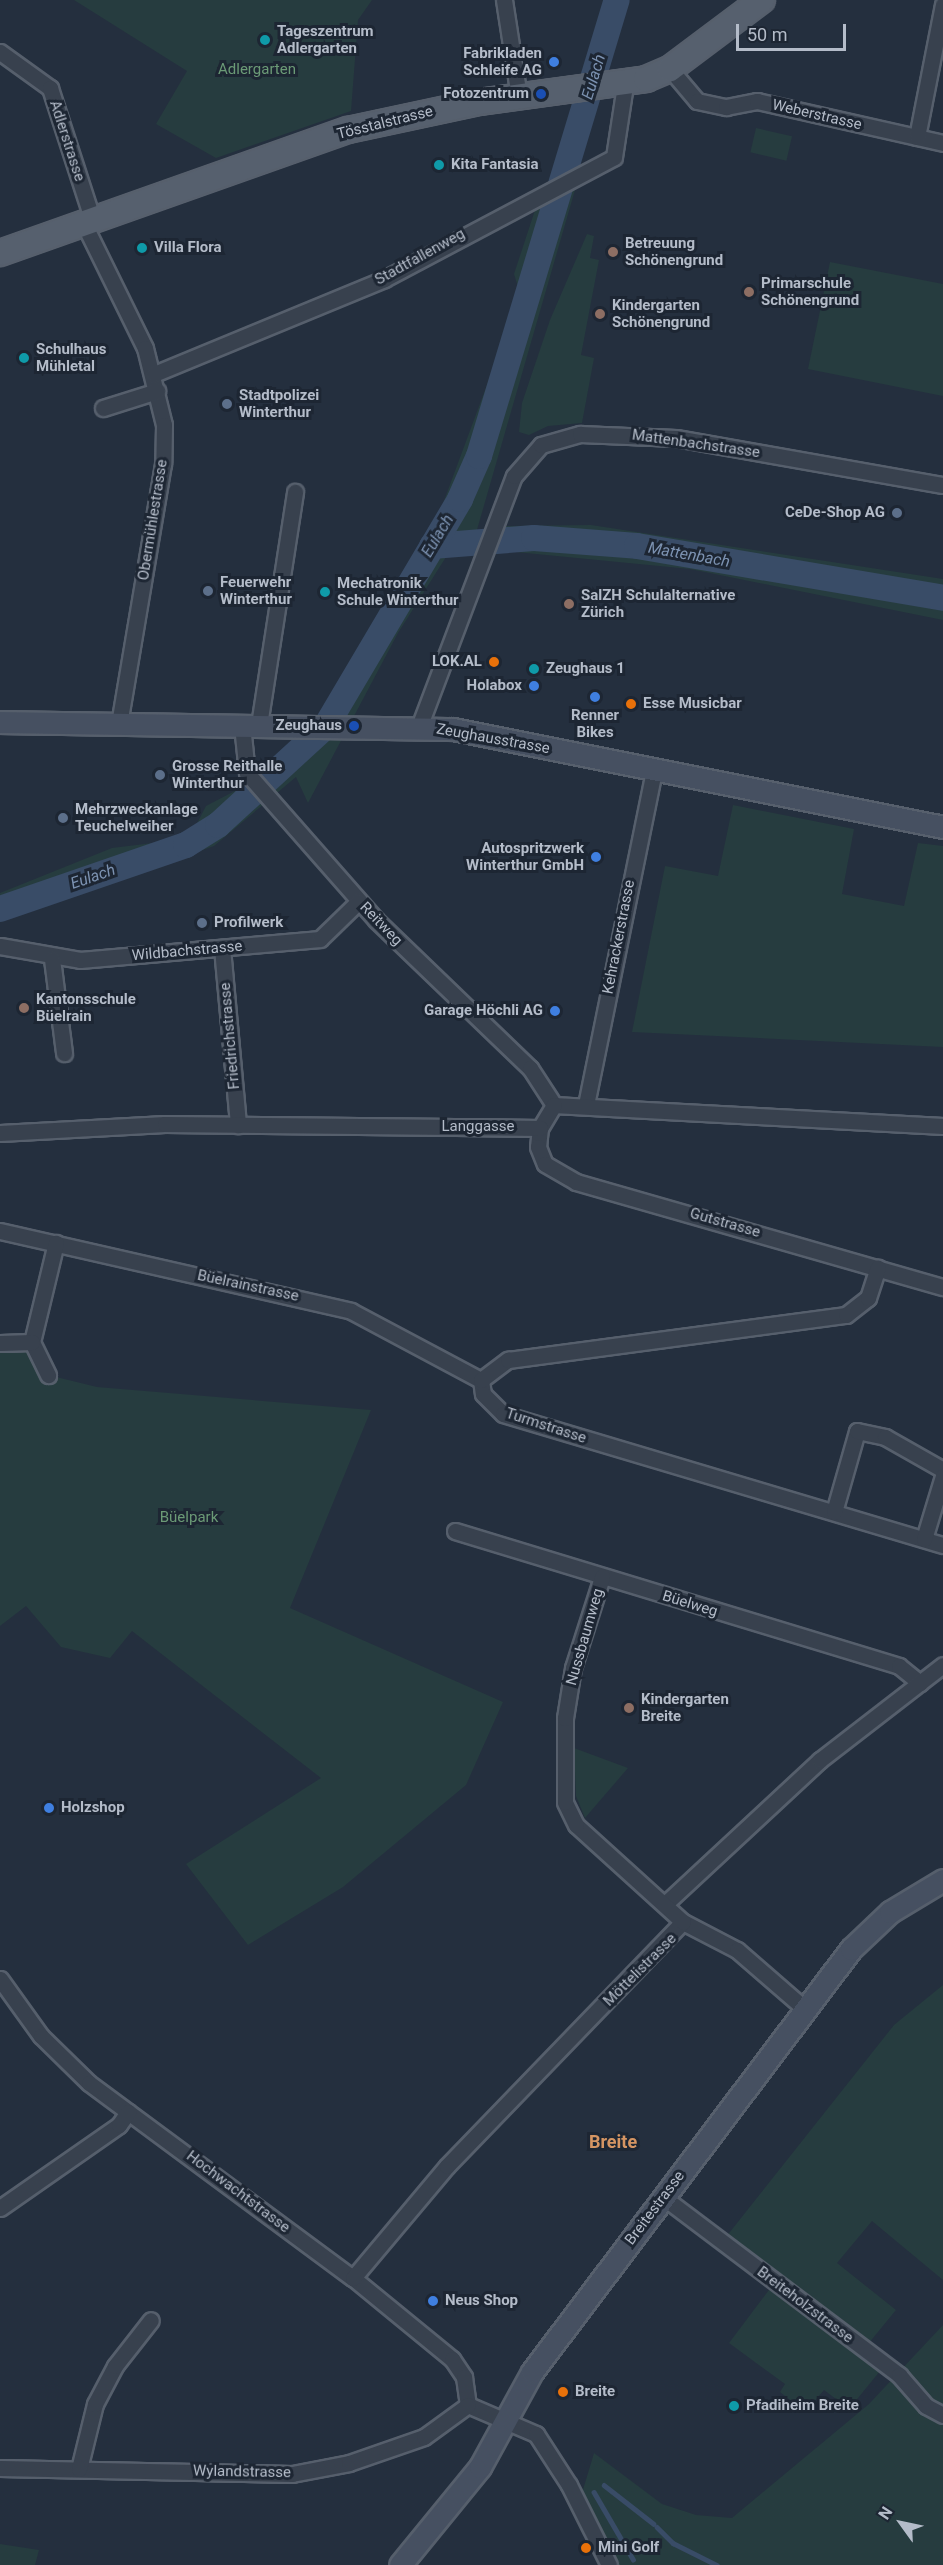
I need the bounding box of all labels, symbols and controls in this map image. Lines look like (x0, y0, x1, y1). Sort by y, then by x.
scale bar (739, 12, 848, 50)
place label: Tageszentrum Adlergarten (277, 22, 374, 57)
text: 50 m (747, 24, 787, 45)
marker: Tageszentrum Adlergarten (258, 33, 272, 47)
place label: Fabrikladen Schleife AG (463, 44, 542, 79)
water label: Eulach (578, 52, 610, 102)
marker: Fabrikladen Schleife AG (547, 55, 561, 69)
park label: Adlergarten (218, 61, 296, 79)
place label: Fotozentrum (443, 85, 529, 103)
marker: Fotozentrum (534, 87, 548, 101)
street label: Weberstrasse (770, 96, 864, 134)
street label: Adlerstrasse (45, 98, 89, 184)
street label: Tösstalstrasse (335, 102, 435, 144)
place label: Kita Fantasia (451, 156, 539, 174)
marker: Kita Fantasia (432, 158, 446, 172)
street label: Stadtfallenweg (372, 225, 468, 289)
place label: Betreuung Schönengrund (625, 234, 723, 269)
place label: Villa Flora (154, 239, 221, 257)
marker: Villa Flora (135, 241, 149, 255)
marker: Betreuung Schönengrund (606, 245, 620, 259)
place label: Primarschule Schönengrund (761, 274, 859, 309)
marker: Primarschule Schönengrund (742, 285, 756, 299)
place label: Kindergarten Schönengrund (612, 296, 710, 331)
marker: Kindergarten Schönengrund (593, 307, 607, 321)
place label: Schulhaus Mühletal (36, 340, 106, 375)
marker: Schulhaus Mühletal (17, 351, 31, 365)
place label: Stadtpolizei Winterthur (239, 386, 319, 421)
marker: Stadtpolizei Winterthur (220, 397, 234, 411)
street label: Mattenbachstrasse (631, 426, 761, 462)
street label: Obermühlestrasse (135, 458, 171, 582)
place label: CeDe-Shop AG (785, 504, 885, 522)
marker: CeDe-Shop AG (890, 506, 904, 520)
water label: Eulach (418, 511, 458, 561)
water label: Mattenbach (647, 538, 731, 572)
place label: Feuerwehr Winterthur (220, 573, 292, 608)
place label: Mechatronik Schule Winterthur (337, 574, 459, 609)
marker: Feuerwehr Winterthur (201, 584, 215, 598)
marker: Mechatronik Schule Winterthur (318, 585, 332, 599)
place label: SalZH Schulalternative Zürich (581, 586, 735, 621)
marker: SalZH Schulalternative Zürich (562, 597, 576, 611)
place label: LOK.AL (432, 653, 482, 671)
marker: LOK.AL (487, 655, 501, 669)
place label: Zeughaus 1 (546, 660, 625, 678)
marker: Zeughaus 1 (527, 662, 541, 676)
place label: Holabox (467, 677, 522, 695)
marker: Holabox (527, 679, 541, 693)
marker: Renner Bikes (588, 690, 602, 704)
place label: Esse Musicbar (643, 695, 742, 713)
marker: Esse Musicbar (624, 697, 638, 711)
place label: Renner Bikes (571, 706, 619, 741)
place label: Zeughaus (275, 717, 342, 735)
marker: Zeughaus (347, 719, 361, 733)
street label: Zeughausstrasse (435, 720, 551, 758)
place label: Grosse Reithalle Winterthur (172, 757, 282, 792)
marker: Grosse Reithalle Winterthur (153, 768, 167, 782)
place label: Mehrzweckanlage Teuchelweiher (75, 800, 198, 835)
marker: Mehrzweckanlage Teuchelweiher (56, 811, 70, 825)
place label: Autospritzwerk Winterthur GmbH (466, 839, 584, 874)
marker: Autospritzwerk Winterthur GmbH (589, 850, 603, 864)
water label: Eulach (68, 860, 118, 894)
street label: Kehrackerstrasse (599, 878, 639, 996)
street label: Reitweg (356, 899, 406, 949)
place label: Profilwerk (214, 914, 283, 932)
marker: Profilwerk (195, 916, 209, 930)
street label: Wildbachstrasse (131, 937, 243, 965)
street label: Friedrichstrasse (216, 982, 244, 1090)
place label: Kantonsschule Büelrain (36, 990, 136, 1025)
marker: Kantonsschule Büelrain (17, 1001, 31, 1015)
place label: Garage Höchli AG (424, 1002, 543, 1020)
marker: Garage Höchli AG (548, 1004, 562, 1018)
street label: Langgasse (442, 1118, 514, 1136)
street label: Gutstrasse (688, 1204, 762, 1242)
street label: Büelrainstrasse (196, 1266, 300, 1306)
street label: Turmstrasse (503, 1404, 589, 1448)
park label: Büelpark (160, 1509, 218, 1527)
street label: Nussbaumweg (563, 1586, 607, 1688)
street label: Büelweg (660, 1587, 720, 1621)
place label: Kindergarten Breite (641, 1690, 729, 1725)
marker: Kindergarten Breite (622, 1701, 636, 1715)
place label: Holzshop (61, 1799, 125, 1817)
marker: Holzshop (42, 1801, 56, 1815)
street label: Möttelistrasse (600, 1930, 680, 2010)
district label: Breite (589, 2131, 637, 2153)
street label: Hochwachtstrasse (183, 2147, 293, 2237)
street label: Breitestrasse (621, 2168, 689, 2248)
street label: Breiteholzstrasse (753, 2263, 857, 2347)
place label: Neus Shop (445, 2292, 518, 2310)
marker: Neus Shop (426, 2294, 440, 2308)
place label: Breite (575, 2383, 615, 2401)
marker: Breite (556, 2385, 570, 2399)
place label: Pfadiheim Breite (746, 2397, 859, 2415)
marker: Pfadiheim Breite (727, 2399, 741, 2413)
street label: Wylandstrasse (193, 2462, 291, 2482)
north arrow (871, 2493, 931, 2553)
text: N (874, 2503, 897, 2523)
place label: Mini Golf (598, 2539, 659, 2557)
marker: Mini Golf (579, 2541, 593, 2555)

